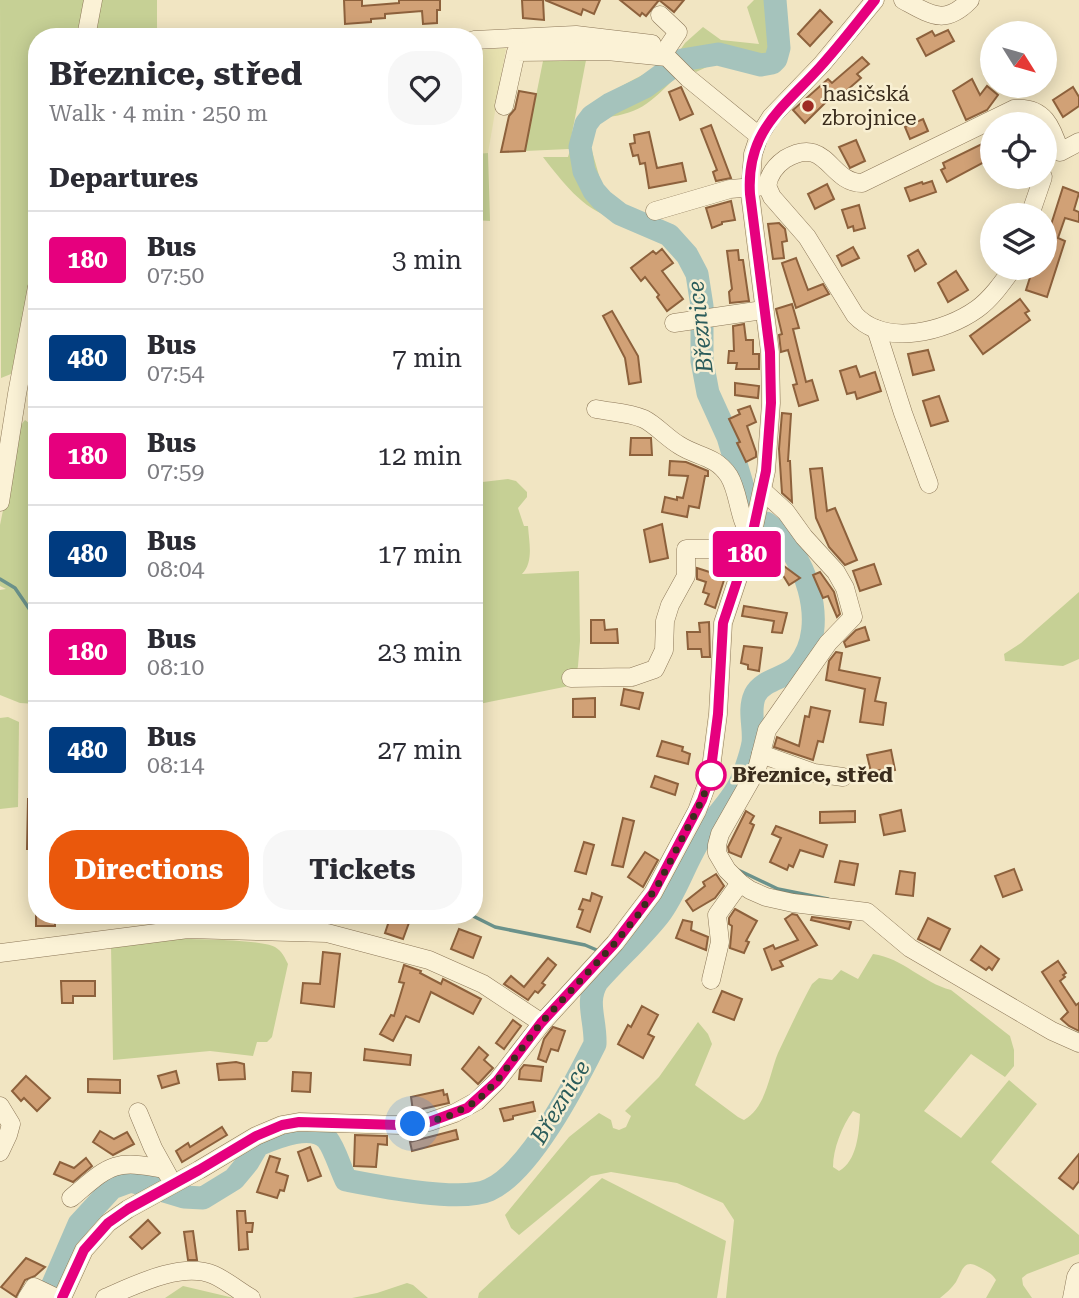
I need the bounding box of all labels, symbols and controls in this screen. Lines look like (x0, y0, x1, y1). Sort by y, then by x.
north arrow (980, 21, 1057, 98)
map controls (980, 21, 1057, 280)
button: heart (388, 51, 462, 125)
text: Březnice, střed (49, 54, 302, 93)
place label: hasičská zbrojnice (822, 82, 917, 130)
marker: hasičská zbrojnice (800, 98, 816, 114)
text: Walk · 4 min · 250 m (49, 100, 268, 127)
button: locate (980, 112, 1057, 189)
text: Departures (49, 163, 198, 193)
button: layers (980, 203, 1057, 280)
text: Bus (147, 232, 196, 262)
text: 3 min (392, 245, 462, 275)
text: 180 (67, 246, 108, 274)
text: 07:50 (147, 262, 204, 289)
water label: Březnice (682, 280, 719, 375)
text: Bus (147, 330, 196, 360)
text: 7 min (392, 343, 462, 373)
text: 480 (67, 344, 108, 372)
text: 07:54 (147, 360, 204, 387)
text: Bus (147, 428, 196, 458)
text: 12 min (378, 441, 462, 471)
text: 180 (67, 442, 108, 470)
text: 07:59 (147, 458, 204, 485)
text: Bus (147, 526, 196, 556)
line badge: 180 (707, 531, 787, 577)
text: 17 min (378, 539, 462, 569)
text: 480 (67, 540, 108, 568)
text: 180 (727, 540, 767, 568)
text: 08:04 (147, 556, 204, 583)
text: Bus (147, 624, 196, 654)
text: 23 min (378, 637, 462, 667)
text: 180 (67, 638, 108, 666)
text: 08:10 (147, 654, 204, 681)
text: Bus (147, 722, 196, 752)
text: 27 min (378, 735, 462, 765)
text: 480 (67, 736, 108, 764)
text: 08:14 (147, 752, 204, 779)
marker: Březnice, střed (696, 760, 726, 790)
place label: Březnice, střed (732, 763, 893, 787)
button: Directions (49, 830, 249, 910)
button: Tickets (263, 830, 462, 910)
water label: Březnice (525, 1056, 596, 1150)
your location (395, 1106, 430, 1141)

